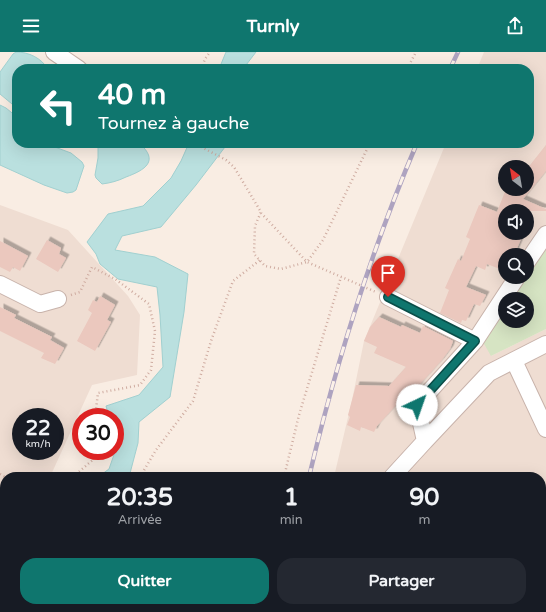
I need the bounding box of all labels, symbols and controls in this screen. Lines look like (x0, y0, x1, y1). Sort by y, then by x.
icon: menu (20, 15, 42, 37)
text: Turnly (247, 15, 299, 37)
icon: share (504, 15, 526, 37)
text: 40 m (98, 78, 166, 112)
icon: left (32, 80, 84, 132)
text: Tournez à gauche (98, 112, 249, 134)
north arrow (498, 160, 534, 196)
map controls (498, 160, 534, 328)
button: sound (498, 204, 534, 240)
button: search (498, 248, 534, 284)
pin (371, 256, 405, 297)
icon: arrive (377, 262, 399, 284)
button: layers (498, 292, 534, 328)
position arrow (396, 384, 438, 426)
speed limit sign: 30 (72, 408, 124, 460)
text: 22 (25, 417, 51, 441)
text: km/h (25, 438, 51, 450)
text: 20:35 (107, 483, 173, 512)
text: 1 (284, 483, 299, 512)
text: 90 (409, 483, 439, 512)
text: Arrivée (118, 512, 162, 528)
text: min (280, 512, 303, 528)
text: m (418, 512, 430, 528)
button: Quitter (20, 558, 269, 604)
button: Partager (277, 558, 526, 604)

